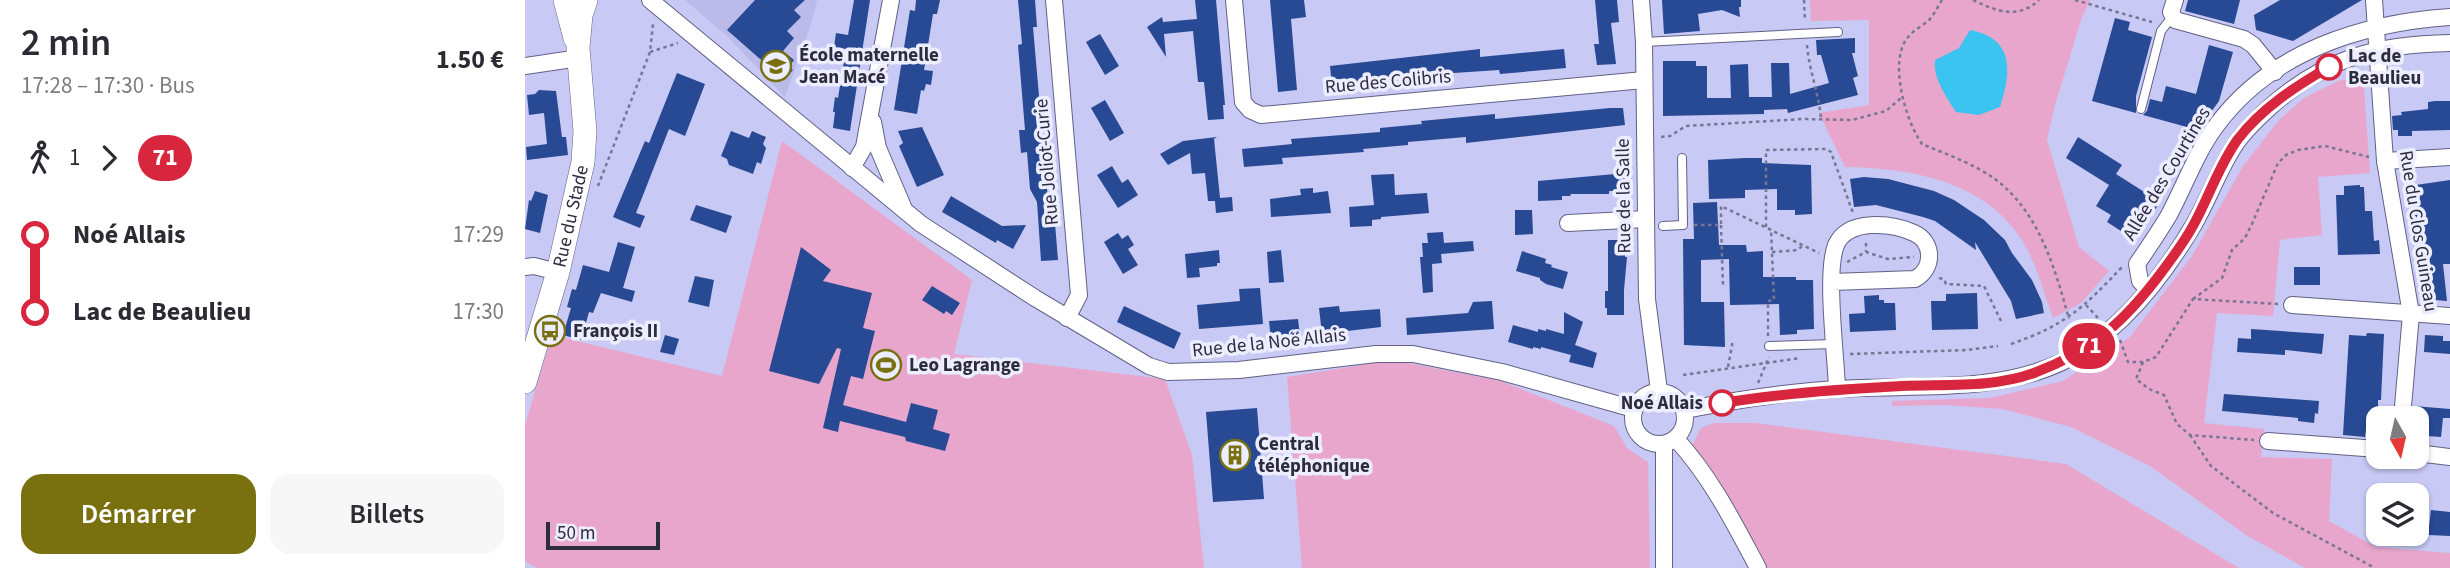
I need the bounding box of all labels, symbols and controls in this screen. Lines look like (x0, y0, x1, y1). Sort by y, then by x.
text: 2 min (21, 16, 111, 70)
text: 1.50 € (436, 41, 504, 78)
place label: École maternelle Jean Macé (799, 42, 939, 91)
place label: Lac de Beaulieu (2348, 43, 2421, 92)
school or university icon: École maternelle Jean Macé (759, 49, 793, 83)
marker: Lac de Beaulieu (2316, 54, 2342, 80)
street label: Rue des Colibris (1324, 63, 1452, 101)
text: 17:28 – 17:30 · Bus (21, 69, 195, 102)
street label: Rue Joliot-Curie (1028, 98, 1066, 226)
street label: Allée des Courtines (2116, 102, 2218, 246)
street label: Rue de la Salle (1609, 138, 1639, 254)
icon: walk (21, 139, 59, 177)
icon: forward (90, 139, 128, 177)
text: 71 (152, 140, 178, 175)
text: 1 (69, 141, 80, 174)
street label: Rue du Clos Guineau (2392, 148, 2444, 314)
street label: Rue du Stade (546, 162, 595, 270)
text: Noé Allais (73, 216, 186, 253)
text: 17:29 (453, 218, 504, 251)
text: Lac de Beaulieu (73, 293, 251, 330)
text: 17:30 (453, 295, 504, 328)
bus stop icon: François II (533, 314, 567, 348)
place label: François II (573, 318, 658, 345)
street label: Rue de la Noë Allais (1191, 322, 1347, 364)
line badge: 71 (2057, 323, 2121, 369)
text: 71 (2076, 328, 2102, 363)
sports icon: Leo Lagrange (869, 348, 903, 382)
place label: Leo Lagrange (909, 352, 1020, 379)
place label: Noé Allais (1621, 390, 1703, 417)
marker: Noé Allais (1709, 390, 1735, 416)
north arrow (2366, 406, 2429, 469)
map controls (2366, 406, 2429, 546)
place label: Central téléphonique (1258, 431, 1370, 480)
building icon: Central téléphonique (1218, 438, 1252, 472)
button: Démarrer (21, 474, 256, 554)
button: Billets (270, 474, 504, 554)
button: layers (2366, 483, 2429, 546)
scale bar (546, 519, 660, 551)
text: 50 m (557, 520, 595, 547)

